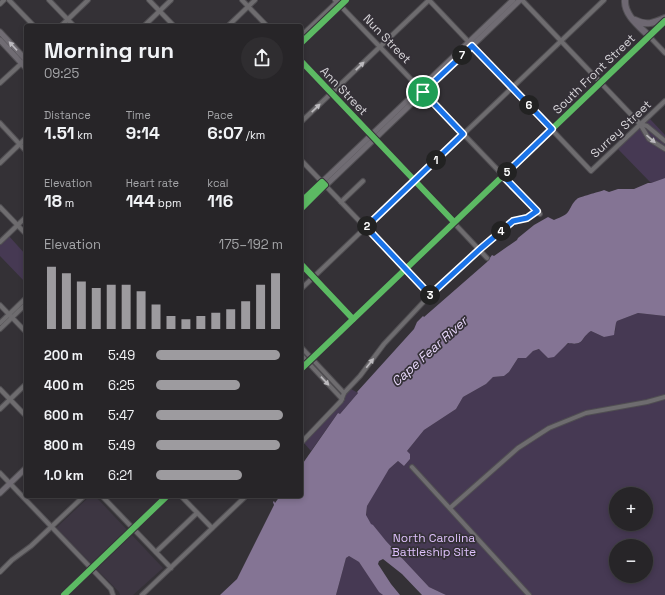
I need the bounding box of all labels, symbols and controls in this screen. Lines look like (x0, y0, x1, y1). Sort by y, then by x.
street label: Nun Street (360, 11, 414, 67)
street label: South Front Street (549, 30, 639, 118)
text: Morning run (44, 36, 174, 64)
button: share (241, 37, 283, 79)
one-way arrow (8, 41, 18, 51)
pin: 7 (452, 45, 472, 65)
text: 7 (459, 48, 465, 62)
one-way arrow (355, 62, 364, 71)
street label: Ann Street (317, 63, 371, 119)
text: 09:25 (44, 65, 79, 82)
pin (406, 75, 440, 109)
icon: arrive (412, 81, 434, 103)
pin: 6 (519, 95, 539, 115)
street label: Surrey Street (587, 97, 655, 161)
text: 6 (526, 98, 532, 112)
one-way arrow (311, 103, 321, 113)
text: Distance (44, 108, 91, 122)
text: Time (126, 108, 151, 122)
text: Pace (207, 108, 233, 122)
text: 1.51 (44, 122, 74, 144)
text: 9:14 (126, 122, 160, 144)
text: 6:07 (207, 122, 243, 144)
text: km (74, 128, 93, 142)
text: /km (243, 128, 265, 142)
one-way arrow (645, 134, 656, 143)
pin: 1 (426, 150, 446, 170)
text: 1 (434, 153, 438, 167)
pin: 5 (497, 162, 517, 182)
text: 5 (504, 165, 510, 179)
text: Elevation (44, 176, 92, 190)
text: Heart rate (126, 176, 179, 190)
text: kcal (207, 176, 229, 190)
text: 18 (44, 190, 62, 212)
text: 144 (126, 190, 155, 212)
text: 116 (207, 190, 233, 212)
text: m (62, 196, 74, 210)
text: bpm (155, 196, 181, 210)
pin: 2 (357, 216, 377, 236)
text: 2 (364, 219, 370, 233)
pin: 4 (491, 221, 511, 241)
text: 4 (498, 224, 505, 238)
text: Elevation (44, 236, 101, 253)
text: 175–192 m (219, 236, 283, 253)
pin: 3 (420, 285, 440, 305)
text: 3 (427, 288, 433, 302)
water label: Cape Fear River (388, 311, 472, 390)
text: 200 m (44, 347, 83, 364)
text: 5:49 (108, 347, 135, 364)
one-way arrow (365, 358, 374, 369)
one-way arrow (320, 376, 330, 386)
text: 400 m (44, 377, 84, 394)
text: 6:25 (108, 377, 135, 394)
text: 600 m (44, 407, 83, 424)
text: 5:47 (108, 407, 134, 424)
text: 800 m (44, 437, 83, 454)
text: 5:49 (108, 437, 135, 454)
text: 1.0 km (44, 467, 84, 484)
text: 6:21 (108, 467, 133, 484)
map controls (609, 487, 653, 583)
button: + (609, 487, 653, 531)
park label: North Carolina Battleship Site (392, 530, 476, 560)
button: − (609, 539, 653, 583)

